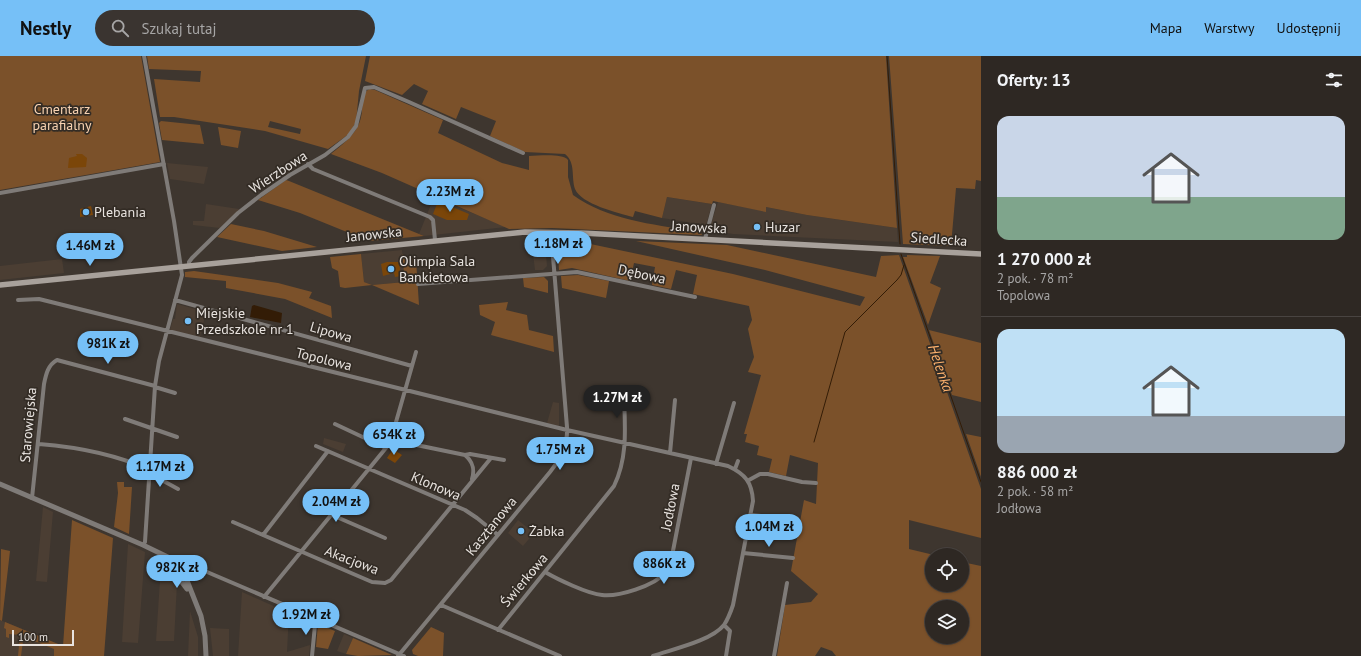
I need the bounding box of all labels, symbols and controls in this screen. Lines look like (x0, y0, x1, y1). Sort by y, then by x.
search box (95, 10, 375, 46)
text: Nestly (20, 16, 71, 40)
icon: search (109, 17, 131, 39)
text: Szukaj tutaj (141, 19, 217, 38)
text: Mapa (1150, 19, 1182, 37)
text: Warstwy (1204, 19, 1255, 37)
text: Udostępnij (1277, 19, 1341, 37)
text: Oferty: 13 (997, 69, 1071, 91)
icon: filters (1323, 69, 1345, 91)
park label: Cmentarz parafialny (33, 100, 92, 134)
icon: home (1135, 142, 1207, 214)
street label: Wierzbowa (246, 147, 310, 197)
pin: 2.23M zł (409, 179, 491, 213)
text: 2.23M zł (425, 183, 475, 200)
place label: Plebania (94, 203, 146, 221)
marker: Plebania (81, 207, 91, 217)
street label: Janowska (670, 216, 727, 237)
place label: Huzar (765, 218, 800, 236)
street label: Janowska (344, 222, 403, 246)
marker: Huzar (752, 222, 762, 232)
street label: Siedlecka (910, 228, 968, 250)
pin: 1.18M zł (517, 231, 599, 265)
pin: 1.46M zł (49, 233, 131, 267)
text: 1.18M zł (533, 235, 583, 252)
text: 1.46M zł (65, 237, 115, 254)
text: 1 270 000 zł (997, 248, 1091, 270)
place label: Olimpia Sala Bankietowa (399, 252, 475, 286)
street label: Dębowa (616, 260, 668, 288)
marker: Olimpia Sala Bankietowa (386, 264, 396, 274)
text: 2 pok. · 78 m² (997, 270, 1073, 287)
text: Topolowa (997, 287, 1050, 304)
place label: Miejskie Przedszkole nr 1 (196, 304, 294, 338)
marker: Miejskie Przedszkole nr 1 (183, 316, 193, 326)
street label: Lipowa (308, 317, 354, 347)
pin: 981K zł (71, 331, 145, 365)
text: 981K zł (86, 335, 130, 352)
water label: Helenka (924, 342, 958, 395)
street label: Topolowa (294, 343, 354, 375)
icon: home (1135, 355, 1207, 427)
pin: 1.27M zł (576, 385, 658, 419)
street label: Starowiejska (16, 386, 40, 463)
text: 1.27M zł (592, 389, 642, 406)
pin: 654K zł (357, 422, 431, 456)
text: 654K zł (372, 426, 416, 443)
pin: 1.75M zł (519, 437, 601, 471)
text: 1.75M zł (535, 441, 585, 458)
pin: 1.17M zł (119, 454, 201, 488)
text: 1.17M zł (135, 458, 185, 475)
text: 886 000 zł (997, 461, 1077, 483)
street label: Klonowa (408, 467, 464, 505)
street label: Jodłowa (656, 482, 683, 533)
text: 2 pok. · 58 m² (997, 483, 1073, 500)
pin: 2.04M zł (295, 489, 377, 523)
text: 2.04M zł (311, 493, 361, 510)
street label: Kasztanowa (462, 493, 520, 559)
text: Jodłowa (997, 500, 1041, 517)
pin: 1.04M zł (728, 514, 810, 548)
text: 1.04M zł (744, 518, 794, 535)
place label: Żabka (529, 522, 565, 540)
marker: Żabka (516, 526, 526, 536)
street label: Akacjowa (322, 541, 382, 579)
map controls (925, 548, 969, 644)
button: locate (925, 548, 969, 592)
street label: Świerkowa (496, 549, 552, 610)
pin: 886K zł (627, 551, 701, 585)
pin: 982K zł (140, 555, 214, 589)
text: 886K zł (642, 555, 686, 572)
text: 982K zł (155, 559, 199, 576)
button: layers (925, 600, 969, 644)
pin: 1.92M zł (265, 602, 347, 636)
text: 1.92M zł (281, 606, 331, 623)
scale bar (12, 628, 74, 647)
text: 100 m (18, 630, 48, 644)

